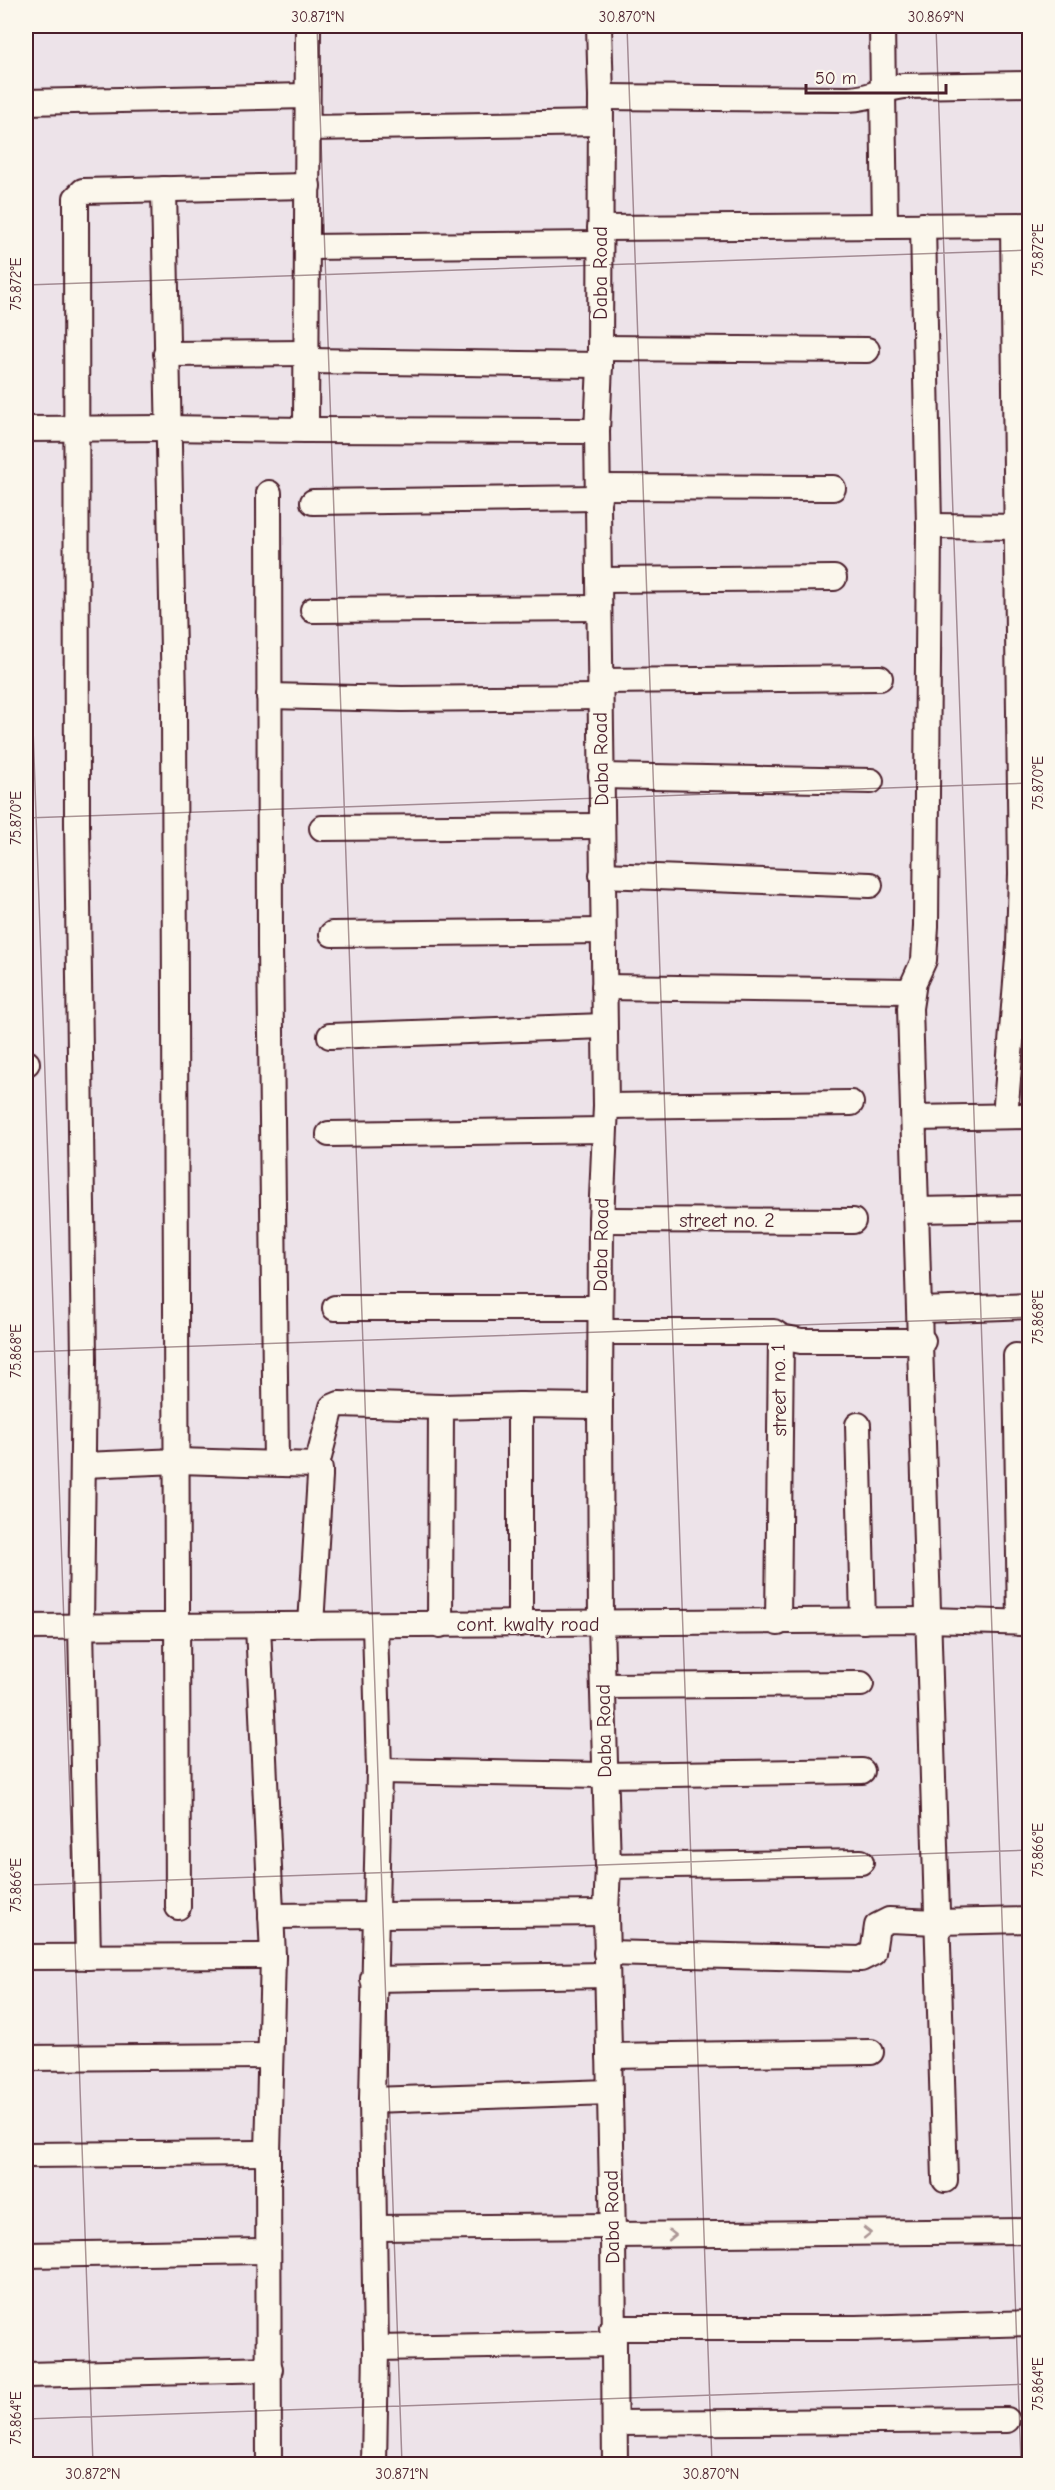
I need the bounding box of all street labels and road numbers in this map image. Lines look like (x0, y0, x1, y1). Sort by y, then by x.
street label: Daba Road (589, 226, 612, 320)
street label: Daba Road (589, 712, 613, 806)
street label: Daba Road (589, 1198, 613, 1292)
street label: street no. 2 (679, 1209, 775, 1232)
street label: street no. 1 (767, 1343, 791, 1437)
street label: cont. kwalty road (456, 1613, 600, 1636)
street label: Daba Road (592, 1684, 616, 1778)
street label: Daba Road (600, 2170, 624, 2264)

